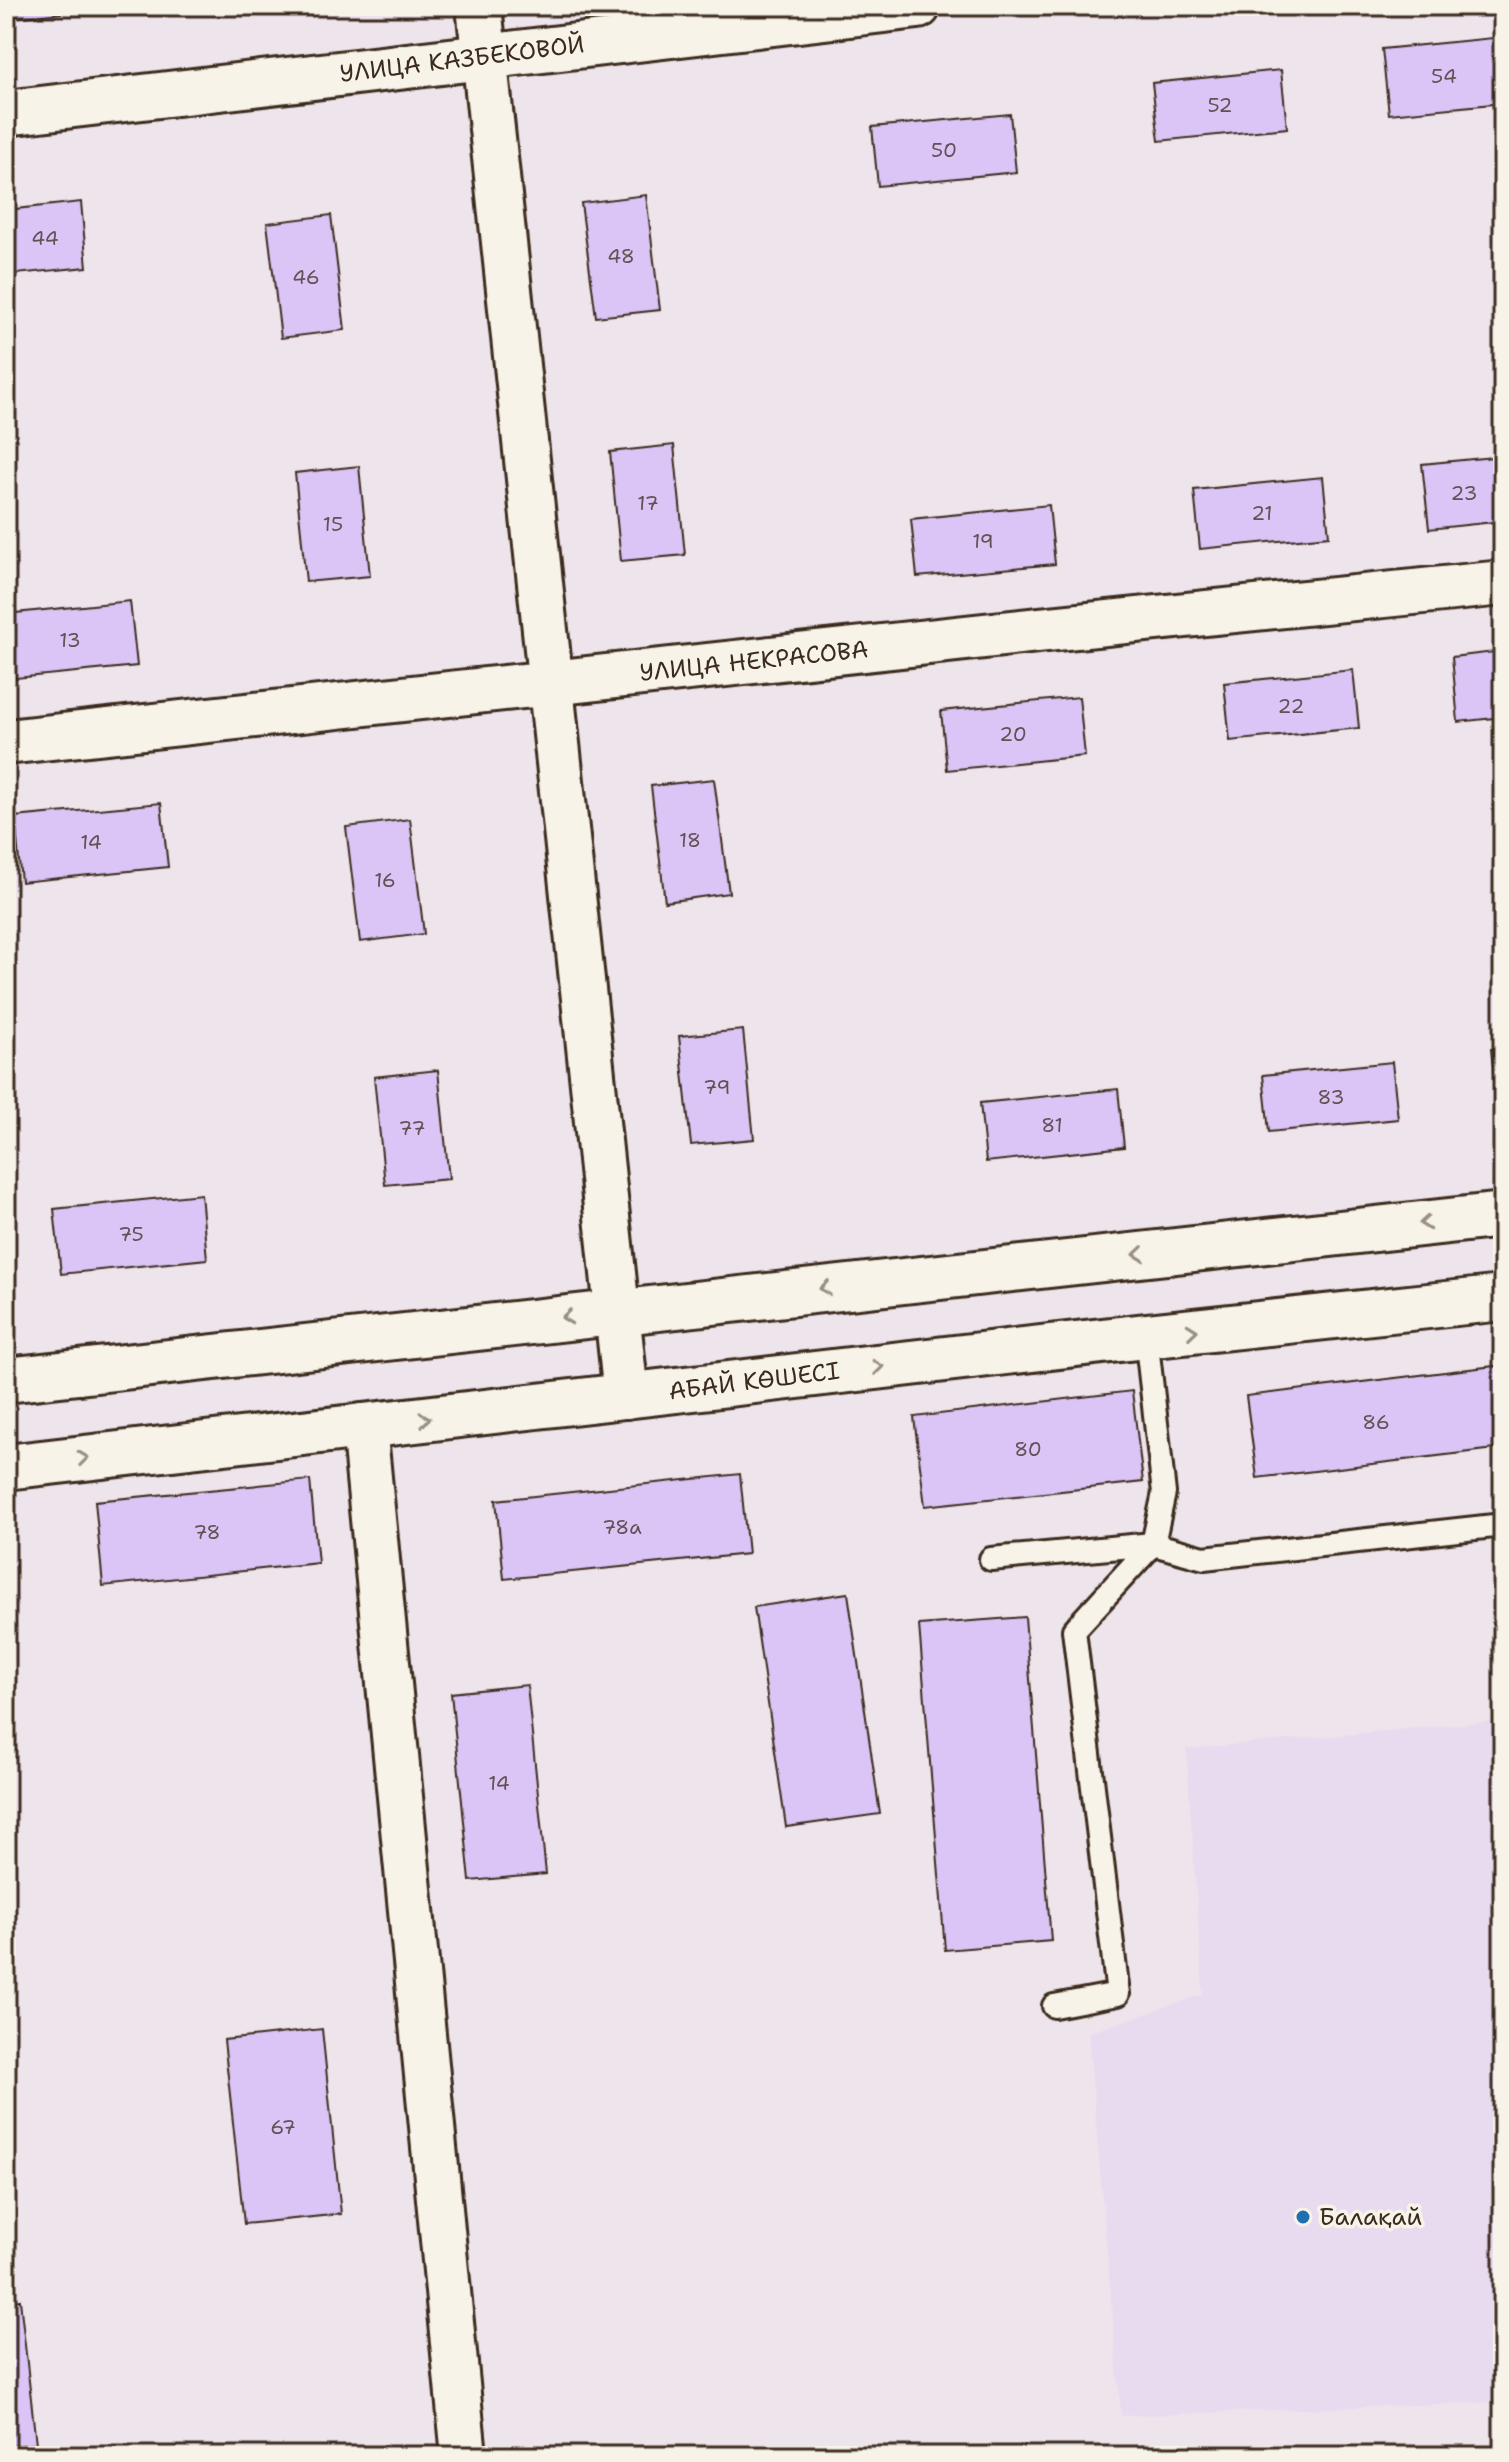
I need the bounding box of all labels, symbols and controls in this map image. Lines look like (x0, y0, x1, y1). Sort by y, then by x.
street label: УЛИЦА КАЗБЕКОВОЙ (338, 28, 586, 90)
house number: 54 (1431, 63, 1457, 89)
house number: 52 (1207, 92, 1233, 118)
house number: 50 (931, 137, 957, 163)
house number: 44 (31, 225, 59, 251)
house number: 48 (607, 243, 635, 269)
house number: 46 (292, 264, 320, 290)
house number: 23 (1451, 480, 1477, 506)
house number: 17 (637, 490, 659, 516)
house number: 21 (1251, 500, 1273, 526)
house number: 15 (323, 511, 343, 537)
house number: 19 (972, 528, 994, 554)
house number: 13 (59, 627, 81, 653)
street label: УЛИЦА НЕКРАСОВА (638, 633, 870, 689)
house number: 22 (1278, 693, 1305, 719)
house number: 20 (999, 721, 1027, 747)
house number: 18 (679, 827, 701, 853)
house number: 14 (80, 829, 102, 855)
house number: 16 (374, 867, 396, 893)
house number: 79 (703, 1074, 731, 1100)
house number: 83 (1318, 1084, 1344, 1110)
house number: 81 (1041, 1112, 1063, 1138)
house number: 77 (399, 1115, 425, 1141)
one-way arrow (1419, 1215, 1432, 1232)
house number: 75 (118, 1221, 144, 1247)
one-way arrow (1132, 1246, 1145, 1263)
one-way arrow (818, 1280, 831, 1297)
one-way arrow (560, 1308, 573, 1325)
one-way arrow (1186, 1323, 1199, 1340)
street label: АБАЙ КӨШЕСІ (667, 1355, 841, 1407)
one-way arrow (872, 1358, 885, 1375)
house number: 86 (1362, 1409, 1390, 1435)
one-way arrow (419, 1410, 432, 1427)
house number: 80 (1014, 1436, 1042, 1462)
one-way arrow (77, 1449, 90, 1466)
house number: 78а (602, 1514, 642, 1540)
house number: 78 (193, 1519, 221, 1545)
house number: 14 (488, 1770, 510, 1796)
house number: 67 (270, 2114, 296, 2140)
place label: Балақай (1319, 2201, 1422, 2233)
marker: Балақай (1294, 2208, 1312, 2226)

